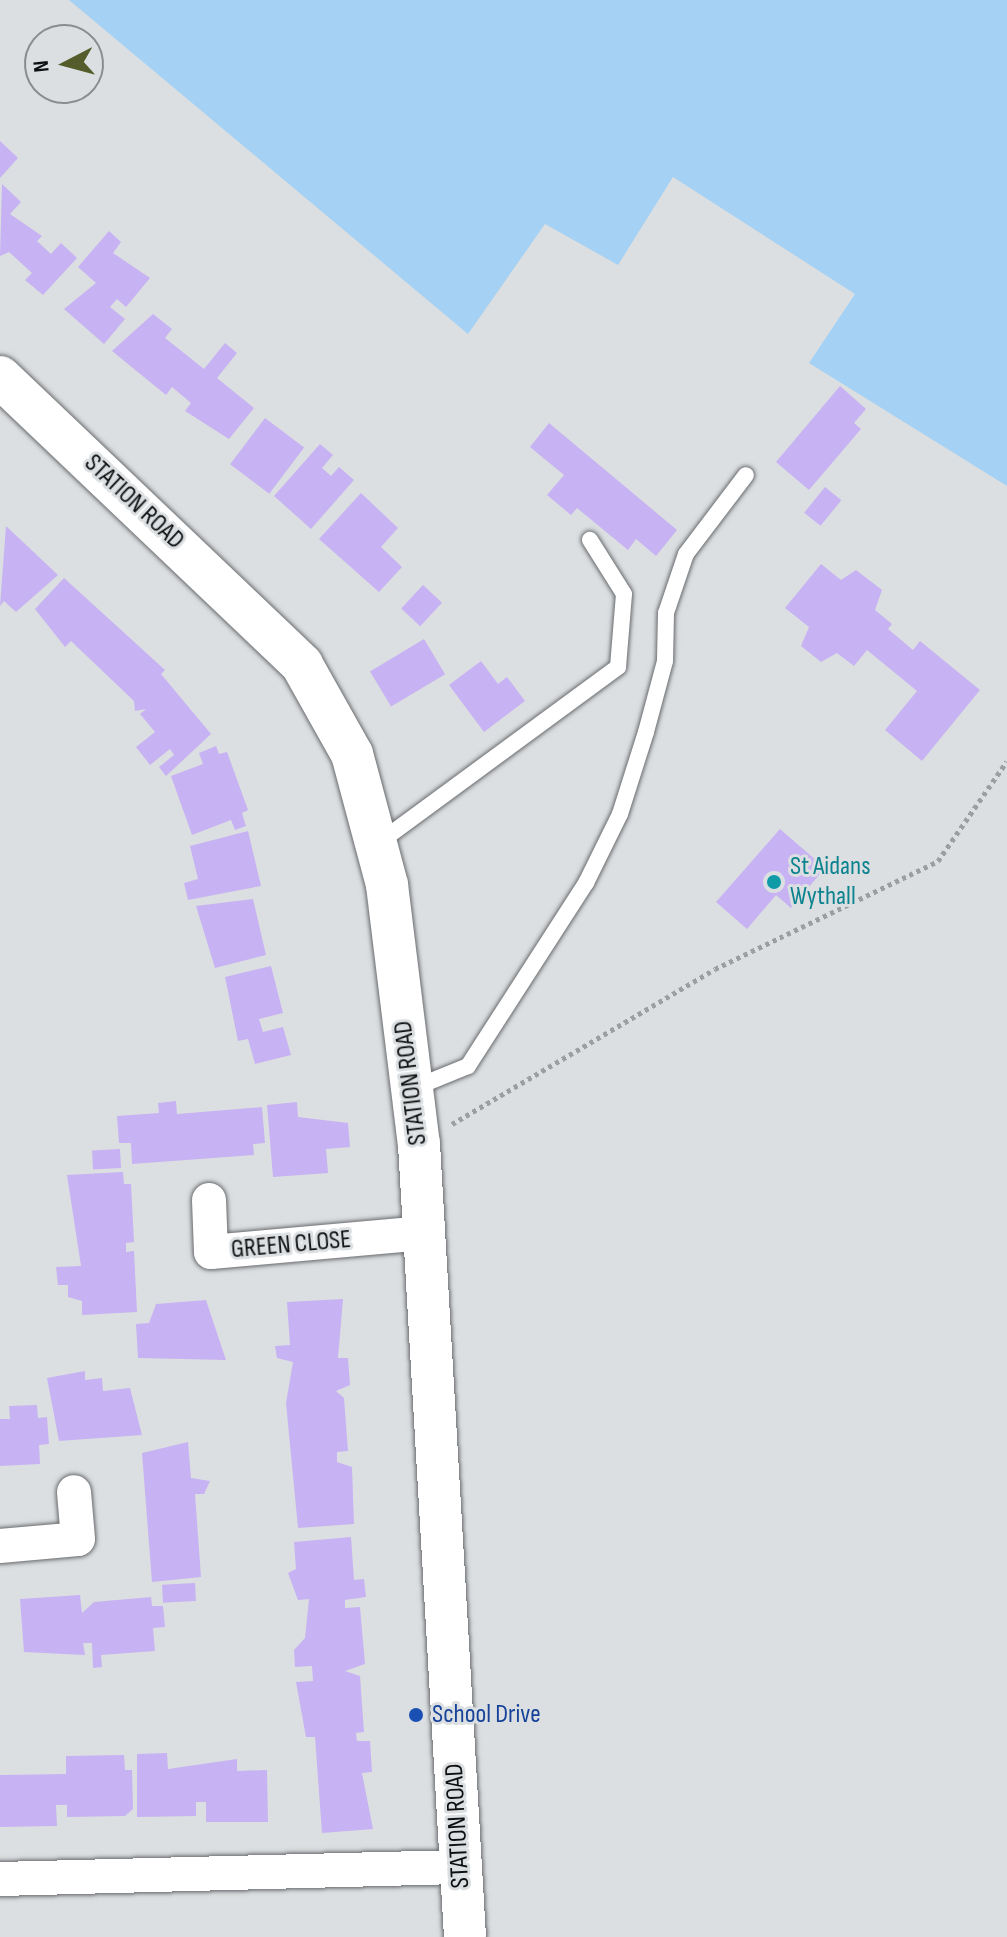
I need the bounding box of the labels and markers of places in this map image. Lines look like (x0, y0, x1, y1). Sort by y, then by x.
place label: St Aidans Wythall (790, 851, 870, 912)
marker: St Aidans Wythall (765, 873, 783, 891)
place label: School Drive (432, 1699, 541, 1731)
marker: School Drive (407, 1706, 425, 1724)

